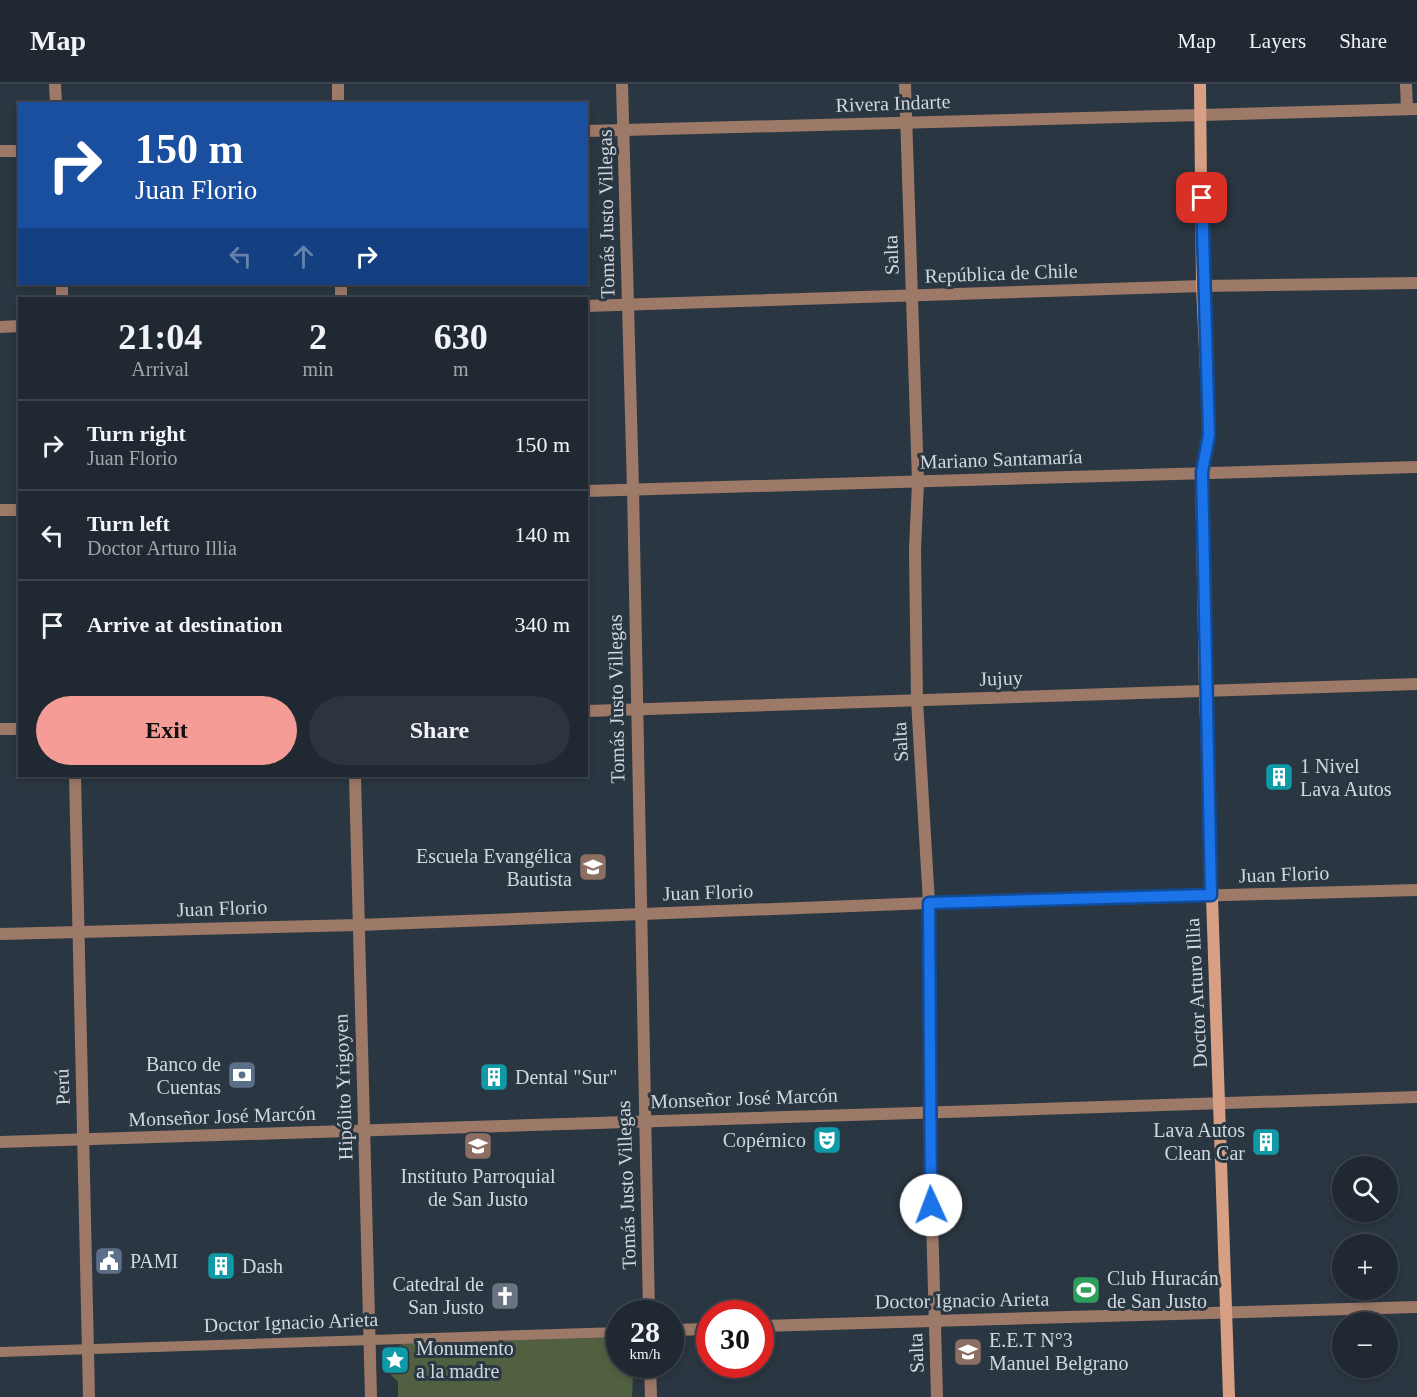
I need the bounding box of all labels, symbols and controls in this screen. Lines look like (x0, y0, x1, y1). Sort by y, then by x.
text: Map (30, 25, 86, 56)
text: Map (1178, 29, 1216, 53)
text: Layers (1249, 29, 1306, 53)
text: Share (1339, 29, 1387, 53)
street label: Rivera Indarte (835, 90, 951, 116)
icon: right (36, 126, 114, 204)
text: 150 m (135, 126, 244, 172)
street label: Tomás Justo Villegas (594, 129, 619, 299)
pin (1176, 172, 1227, 223)
text: Juan Florio (135, 175, 257, 205)
icon: arrive (1185, 181, 1218, 214)
street label: Salta (879, 235, 903, 275)
icon: left (224, 240, 257, 273)
icon: ahead (287, 240, 320, 273)
icon: right (350, 240, 383, 273)
street label: República de Chile (924, 259, 1078, 288)
text: 21:04 (118, 317, 202, 357)
text: 2 (309, 317, 327, 357)
text: 630 (434, 317, 488, 357)
text: Arrival (131, 358, 189, 380)
text: min (302, 358, 334, 380)
text: m (453, 358, 469, 380)
text: Turn right (87, 421, 186, 446)
icon: right (36, 429, 69, 462)
text: 150 m (514, 432, 570, 457)
street label: Mariano Santamaría (919, 445, 1083, 473)
text: Juan Florio (87, 447, 178, 469)
text: Turn left (87, 511, 170, 536)
icon: left (36, 519, 69, 552)
text: 140 m (514, 522, 570, 547)
text: Doctor Arturo Illia (87, 537, 237, 559)
icon: arrive (36, 609, 69, 642)
text: Arrive at destination (87, 612, 283, 637)
text: 340 m (514, 612, 570, 637)
street label: Tomás Justo Villegas (604, 614, 629, 784)
street label: Jujuy (979, 666, 1023, 691)
button: Exit (36, 696, 297, 765)
button: Share (309, 696, 570, 765)
street label: Salta (888, 721, 912, 763)
place label: 1 Nivel Lava Autos (1300, 755, 1392, 800)
building icon: 1 Nivel Lava Autos (1263, 761, 1295, 793)
place label: Escuela Evangélica Bautista (416, 845, 572, 890)
school or university icon: Escuela Evangélica Bautista (577, 851, 609, 883)
street label: Juan Florio (1238, 861, 1330, 887)
street label: Juan Florio (662, 879, 754, 905)
street label: Juan Florio (176, 895, 268, 921)
street label: Doctor Arturo Illia (1181, 917, 1211, 1068)
street label: Hipólito Yrigoyen (329, 1013, 358, 1161)
place label: Banco de Cuentas (146, 1053, 221, 1098)
bank icon: Banco de Cuentas (226, 1059, 258, 1091)
building icon: Dental "Sur" (478, 1061, 510, 1093)
place label: Dental "Sur" (515, 1066, 617, 1088)
street label: Perú (50, 1068, 74, 1106)
street label: Monseñor José Marcón (650, 1084, 838, 1112)
street label: Tomás Justo Villegas (612, 1100, 641, 1270)
street label: Monseñor José Marcón (128, 1102, 316, 1130)
place label: Lava Autos Clean Car (1153, 1119, 1245, 1164)
theatre icon: Copérnico (811, 1124, 843, 1156)
building icon: Lava Autos Clean Car (1250, 1126, 1282, 1158)
place label: Copérnico (723, 1129, 806, 1152)
school or university icon: Instituto Parroquial de San Justo (462, 1130, 494, 1162)
map controls (1332, 1156, 1398, 1378)
button: search (1332, 1156, 1398, 1222)
place label: Instituto Parroquial de San Justo (401, 1165, 556, 1210)
position arrow (899, 1173, 963, 1237)
button: + (1332, 1234, 1398, 1300)
public building icon: PAMI (93, 1245, 125, 1277)
place label: PAMI (130, 1250, 178, 1272)
building icon: Dash (205, 1250, 237, 1282)
place label: Dash (242, 1255, 283, 1277)
place label: Club Huracán de San Justo (1107, 1267, 1219, 1312)
place label: Catedral de San Justo (392, 1273, 484, 1318)
sports icon: Club Huracán de San Justo (1070, 1274, 1102, 1306)
church icon: Catedral de San Justo (489, 1280, 521, 1312)
street label: Doctor Ignacio Arieta (875, 1287, 1050, 1314)
speed limit sign: 30 (696, 1300, 774, 1378)
street label: Doctor Ignacio Arieta (203, 1308, 379, 1337)
button: − (1332, 1312, 1398, 1378)
text: 28 (630, 1315, 660, 1348)
place label: E.E.T N°3 Manuel Belgrano (989, 1329, 1128, 1375)
street label: Salta (904, 1333, 928, 1373)
school or university icon: E.E.T N°3 Manuel Belgrano (952, 1336, 984, 1368)
place label: Monumento a la madre (416, 1337, 514, 1382)
place icon: Monumento a la madre (379, 1344, 411, 1376)
text: km/h (630, 1346, 660, 1362)

